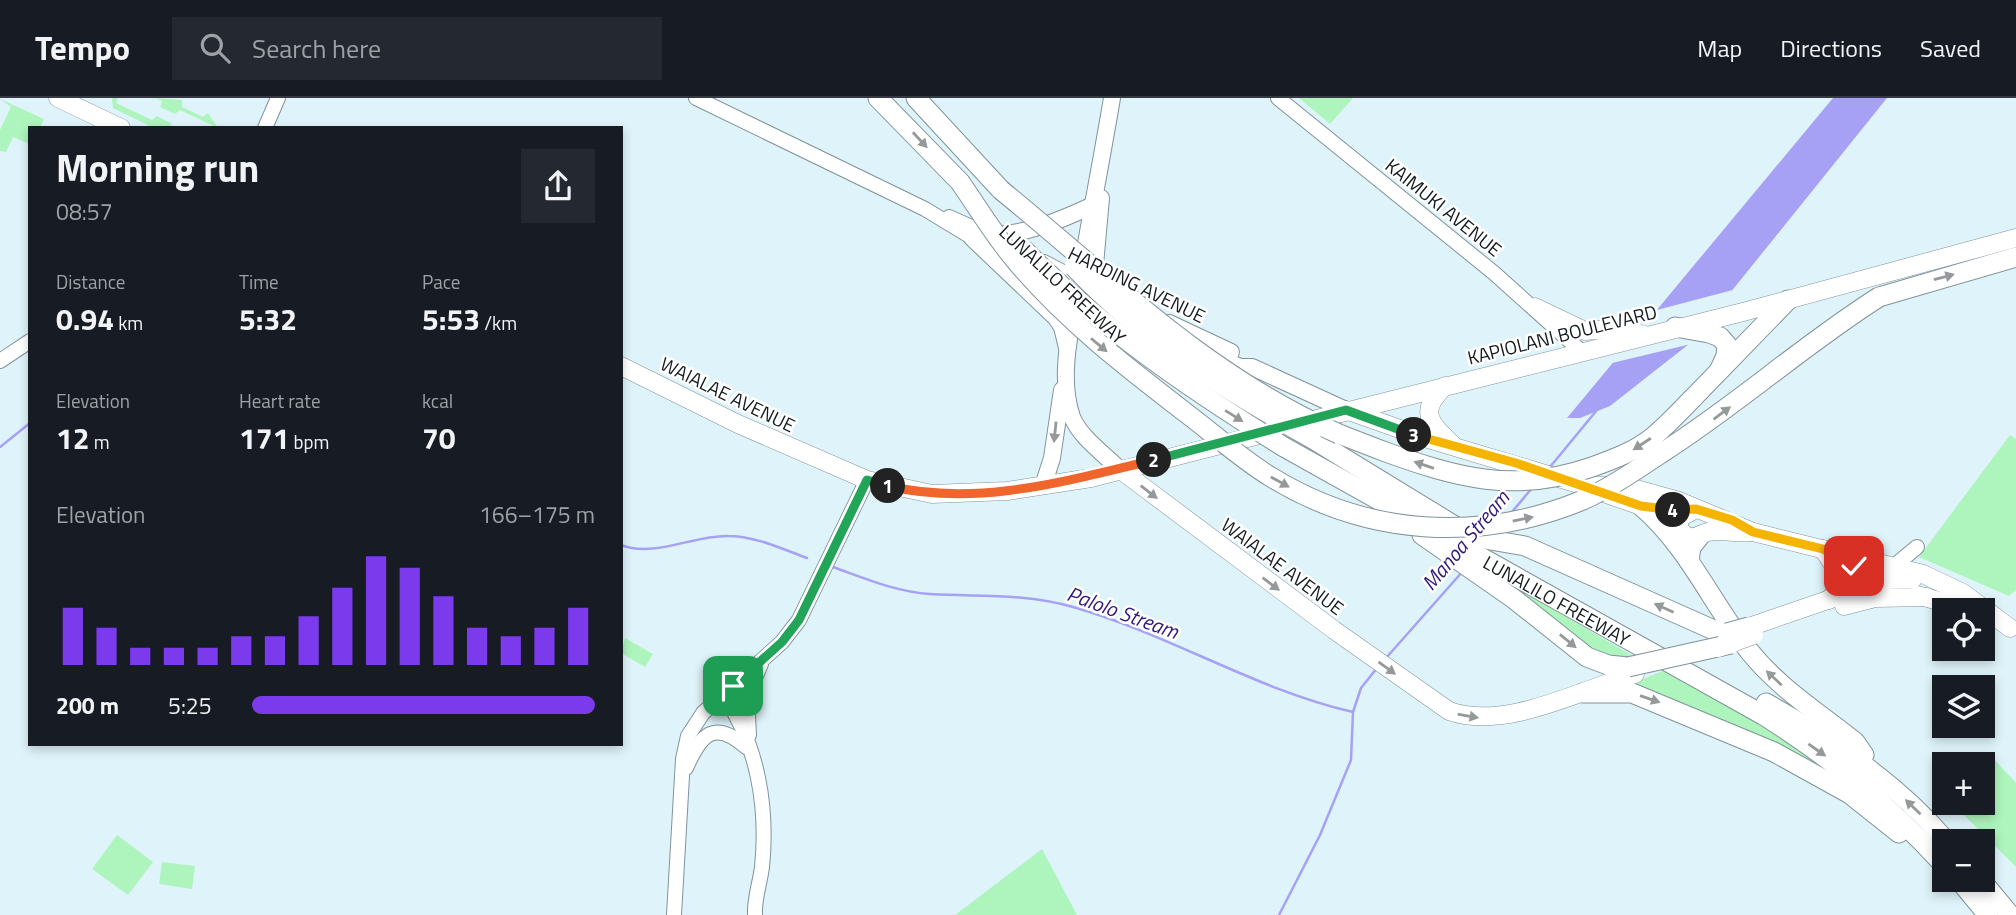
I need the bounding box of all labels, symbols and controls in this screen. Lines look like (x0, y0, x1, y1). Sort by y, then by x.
search box (172, 17, 662, 80)
text: Tempo (35, 23, 130, 73)
icon: search (196, 29, 234, 67)
text: Search here (252, 29, 381, 68)
text: Map (1697, 30, 1742, 66)
text: Directions (1780, 30, 1882, 66)
text: Saved (1920, 30, 1981, 66)
one-way arrow (911, 131, 928, 148)
text: Morning run (56, 139, 259, 197)
button: share (521, 149, 595, 223)
street label: KAIMUKI AVENUE (1379, 151, 1509, 263)
text: 08:57 (56, 194, 113, 229)
street label: LUNALILO FREEWAY (993, 217, 1134, 351)
street label: HARDING AVENUE (1063, 238, 1211, 330)
text: Distance (56, 267, 125, 296)
text: Time (239, 267, 279, 296)
text: Pace (422, 267, 460, 296)
one-way arrow (1933, 271, 1955, 282)
text: 0.94 (56, 296, 114, 342)
text: 5:32 (239, 296, 297, 342)
text: 5:53 (422, 296, 480, 342)
street label: KAPIOLANI BOULEVARD (1464, 296, 1660, 372)
text: km (114, 308, 143, 337)
text: /km (480, 308, 517, 337)
one-way arrow (1091, 337, 1108, 352)
street label: WAIALAE AVENUE (656, 349, 800, 439)
text: Elevation (56, 386, 130, 415)
text: Heart rate (239, 386, 321, 415)
text: kcal (422, 386, 453, 415)
one-way arrow (1713, 406, 1731, 420)
one-way arrow (1225, 410, 1244, 423)
text: 12 (56, 415, 90, 461)
text: 171 (239, 415, 289, 461)
text: 70 (422, 415, 456, 461)
pin: 3 (1396, 418, 1432, 452)
text: 3 (1408, 420, 1419, 449)
one-way arrow (1050, 421, 1061, 443)
text: m (90, 427, 110, 456)
text: bpm (289, 427, 329, 456)
one-way arrow (1632, 437, 1652, 450)
pin: 2 (1136, 442, 1172, 478)
text: 2 (1148, 445, 1159, 474)
one-way arrow (1413, 460, 1434, 470)
pin: 1 (870, 468, 906, 504)
text: 1 (882, 471, 893, 500)
one-way arrow (1271, 476, 1290, 488)
water label: Manoa Stream (1413, 482, 1517, 597)
one-way arrow (1139, 484, 1157, 499)
pin: 4 (1656, 492, 1690, 528)
text: 4 (1667, 495, 1678, 524)
text: Elevation (56, 497, 145, 532)
text: 166–175 m (479, 497, 595, 532)
street label: WAIALAE AVENUE (1216, 510, 1350, 622)
one-way arrow (1512, 513, 1534, 524)
pin (1824, 536, 1884, 596)
street label: LUNALILO FREEWAY (1478, 547, 1637, 653)
icon: check (1835, 547, 1873, 585)
one-way arrow (1262, 576, 1280, 590)
water label: Palolo Stream (1063, 577, 1184, 647)
map controls (1932, 598, 1995, 892)
button: locate (1932, 598, 1995, 661)
one-way arrow (1654, 602, 1675, 613)
one-way arrow (1559, 633, 1576, 648)
pin (703, 656, 763, 716)
one-way arrow (1378, 661, 1396, 675)
icon: arrive (714, 667, 752, 705)
one-way arrow (1766, 670, 1783, 686)
button: layers (1932, 675, 1995, 738)
text: 200 m (56, 688, 119, 723)
text: 5:25 (168, 688, 212, 723)
one-way arrow (1640, 694, 1661, 705)
one-way arrow (1457, 711, 1479, 722)
one-way arrow (1808, 743, 1826, 757)
button: + (1932, 752, 1995, 815)
one-way arrow (1905, 799, 1922, 815)
button: − (1932, 829, 1995, 892)

